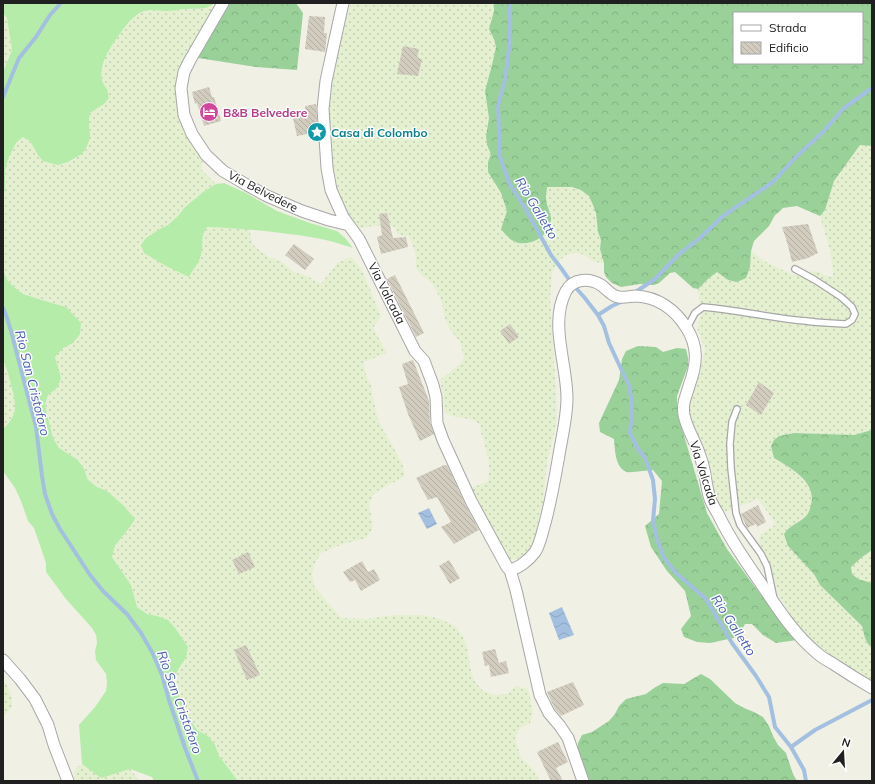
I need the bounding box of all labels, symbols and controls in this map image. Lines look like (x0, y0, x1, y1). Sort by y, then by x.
legend (733, 12, 863, 64)
text: Strada (769, 20, 807, 35)
text: Edificio (769, 40, 809, 55)
hotel icon: B&B Belvedere (198, 101, 220, 123)
place label: B&B Belvedere (223, 105, 308, 120)
place icon: Casa di Colombo (306, 121, 328, 143)
place label: Casa di Colombo (331, 125, 428, 140)
street label: Via Belvedere (226, 167, 300, 215)
water label: Rio Galletto (512, 174, 562, 242)
street label: Via Valcada (365, 260, 409, 326)
water label: Rio San Cristoforo (12, 328, 54, 438)
street label: Via Valcada (687, 439, 721, 507)
water label: Rio Galletto (708, 591, 760, 659)
water label: Rio San Cristoforo (154, 648, 206, 756)
north arrow (823, 732, 863, 772)
text: N (840, 735, 852, 750)

